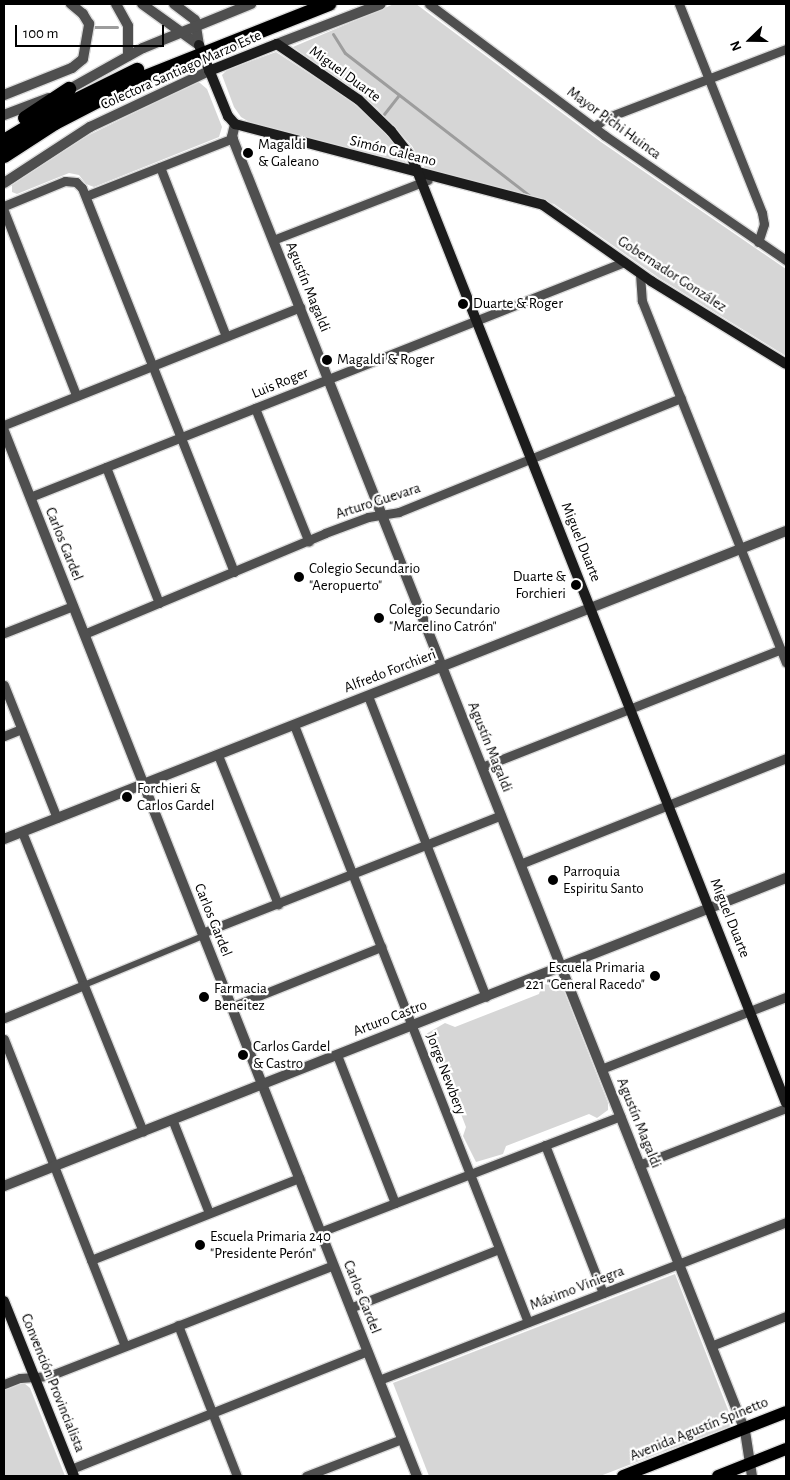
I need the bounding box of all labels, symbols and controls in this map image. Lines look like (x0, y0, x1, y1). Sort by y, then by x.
scale bar (18, 15, 166, 47)
north arrow (725, 15, 775, 65)
text: 100 m (23, 26, 58, 41)
street label: Colectora Santiago Marzo Este (98, 26, 264, 114)
text: N (728, 38, 744, 53)
street label: Miguel Duarte (306, 42, 384, 106)
street label: Mayor Pichi Huinca (563, 83, 665, 163)
street label: Simón Galeano (348, 132, 438, 170)
place label: Magaldi & Galeano (258, 135, 319, 170)
marker: Magaldi & Galeano (242, 147, 254, 159)
street label: Gobernador González (614, 232, 730, 316)
street label: Agustín Magaldi (282, 239, 334, 335)
place label: Duarte & Roger (473, 295, 563, 313)
marker: Duarte & Roger (457, 298, 469, 310)
place label: Magaldi & Roger (337, 351, 434, 369)
marker: Magaldi & Roger (321, 354, 333, 366)
street label: Luis Roger (249, 363, 311, 403)
street label: Arturo Guevara (333, 479, 423, 523)
street label: Miguel Duarte (557, 500, 605, 584)
street label: Carlos Gardel (41, 505, 87, 583)
place label: Colegio Secundario "Aeropuerto" (309, 559, 420, 594)
place label: Duarte & Forchieri (513, 567, 566, 602)
marker: Colegio Secundario "Aeropuerto" (293, 571, 305, 583)
marker: Duarte & Forchieri (570, 579, 582, 591)
place label: Colegio Secundario "Marcelino Catrón" (389, 600, 500, 635)
marker: Colegio Secundario "Marcelino Catrón" (373, 612, 385, 624)
street label: Alfredo Forchieri (342, 645, 438, 697)
street label: Agustín Magaldi (464, 699, 516, 795)
place label: Forchieri & Carlos Gardel (137, 779, 214, 814)
marker: Forchieri & Carlos Gardel (121, 791, 133, 803)
place label: Parroquia Espiritu Santo (563, 862, 644, 897)
marker: Parroquia Espiritu Santo (547, 874, 559, 886)
street label: Miguel Duarte (706, 876, 754, 960)
street label: Carlos Gardel (190, 881, 236, 959)
place label: Escuela Primaria 221 "General Racedo" (526, 958, 645, 993)
marker: Escuela Primaria 221 "General Racedo" (649, 970, 661, 982)
place label: Farmacia Beneitez (214, 979, 267, 1014)
marker: Farmacia Beneitez (198, 991, 210, 1003)
street label: Arturo Castro (351, 996, 429, 1040)
street label: Jorge Newbery (422, 1031, 470, 1117)
place label: Carlos Gardel & Castro (253, 1037, 330, 1072)
marker: Carlos Gardel & Castro (237, 1049, 249, 1061)
street label: Agustín Magaldi (613, 1075, 665, 1171)
place label: Escuela Primaria 240 "Presidente Perón" (210, 1227, 331, 1262)
marker: Escuela Primaria 240 "Presidente Perón" (194, 1239, 206, 1251)
street label: Carlos Gardel (339, 1258, 385, 1336)
street label: Máximo Viniegra (527, 1262, 627, 1314)
street label: Convención Provincialista (17, 1311, 89, 1455)
street label: Avenida Agustín Spinetto (627, 1393, 771, 1465)

